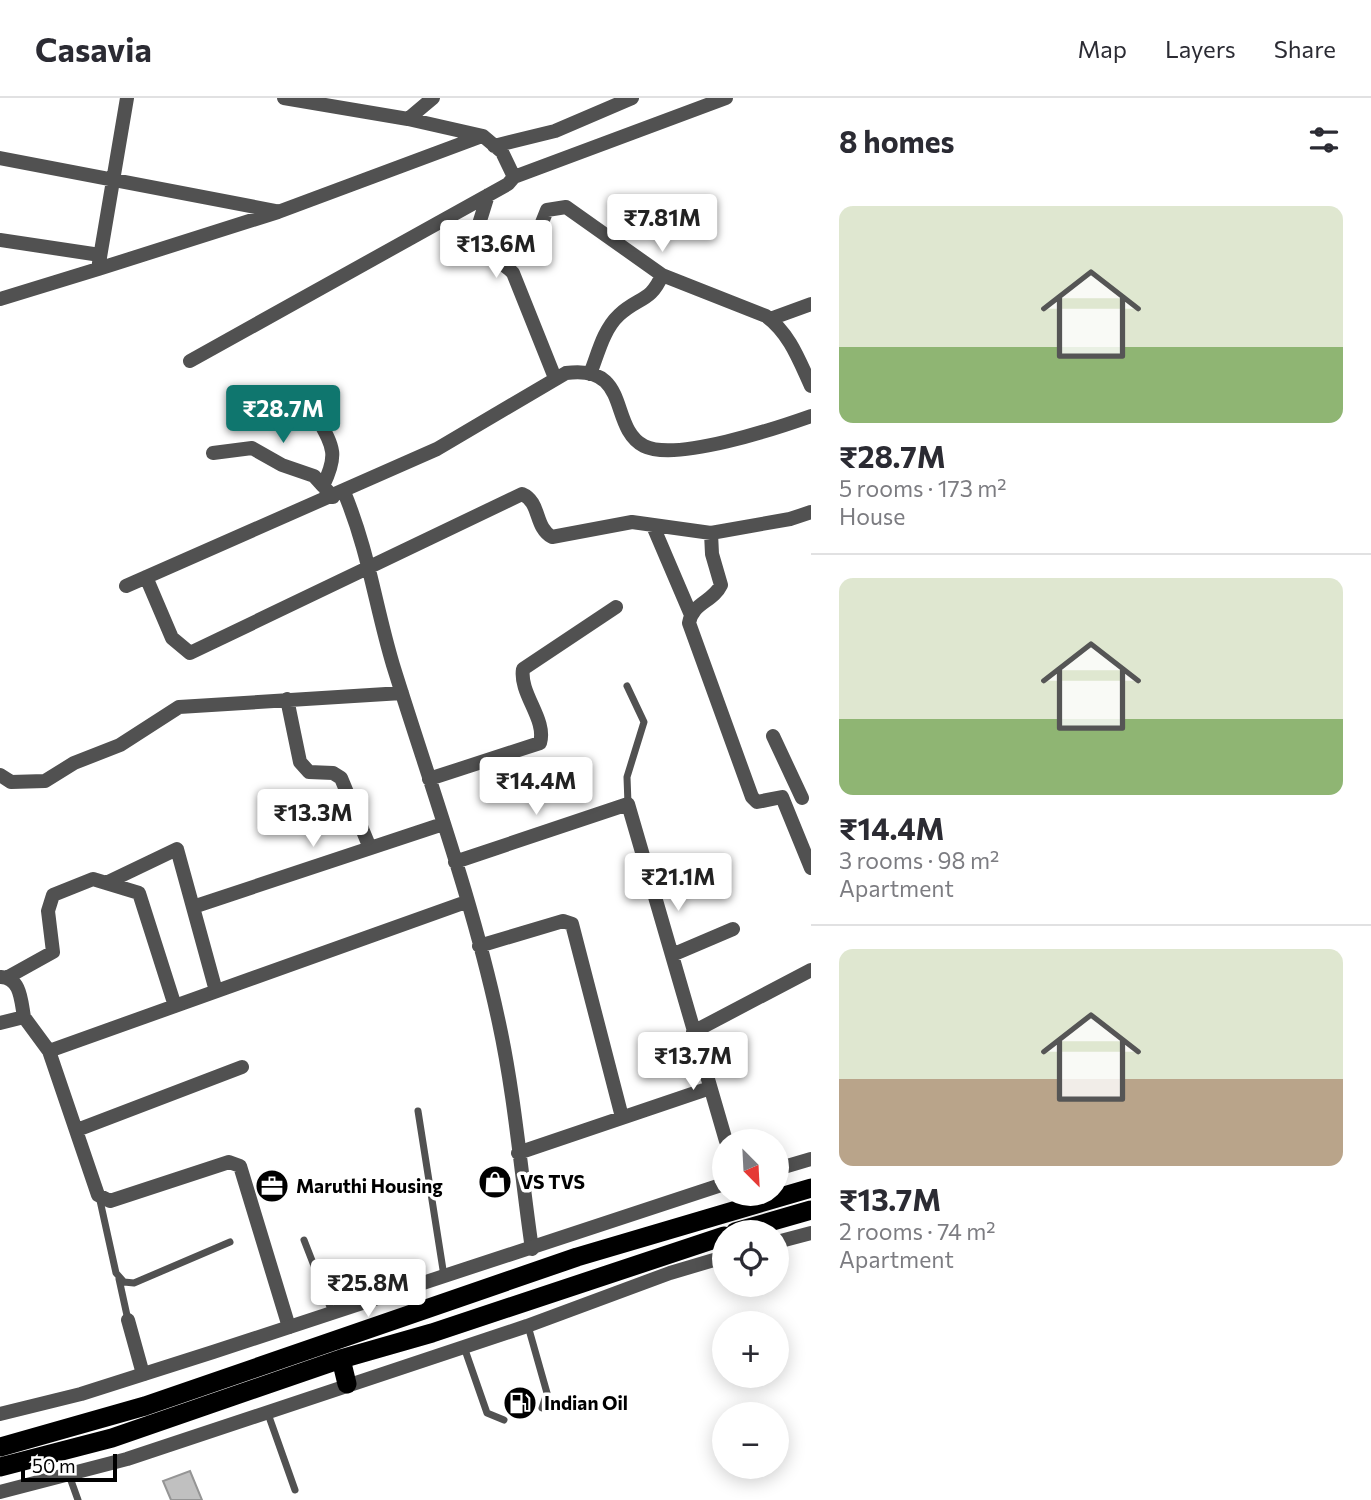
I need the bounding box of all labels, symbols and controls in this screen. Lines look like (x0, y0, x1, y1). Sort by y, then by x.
text: Casavia (35, 28, 152, 69)
text: Map (1078, 34, 1127, 63)
text: Layers (1165, 34, 1236, 63)
text: Share (1274, 34, 1336, 63)
icon: filters (1305, 121, 1343, 159)
text: 8 homes (839, 122, 955, 159)
pin: ₹7.81M (605, 194, 719, 254)
text: ₹7.81M (623, 203, 701, 231)
pin: ₹13.6M (439, 220, 553, 280)
text: ₹13.6M (456, 229, 536, 257)
icon: home (1028, 251, 1154, 377)
pin: ₹28.7M (226, 386, 340, 445)
text: ₹28.7M (242, 394, 324, 422)
text: ₹28.7M (839, 437, 946, 474)
text: 5 rooms · 173 m² (839, 474, 1006, 502)
text: House (839, 502, 905, 530)
icon: home (1028, 623, 1154, 749)
pin: ₹14.4M (479, 758, 593, 817)
text: ₹14.4M (496, 766, 576, 794)
pin: ₹13.3M (256, 790, 370, 849)
text: ₹13.3M (273, 798, 353, 826)
text: ₹14.4M (839, 809, 944, 846)
text: 3 rooms · 98 m² (839, 846, 999, 874)
pin: ₹21.1M (621, 854, 735, 913)
text: ₹21.1M (641, 862, 715, 890)
text: Apartment (839, 874, 954, 902)
icon: home (1028, 994, 1154, 1120)
pin: ₹13.7M (636, 1032, 750, 1092)
text: ₹13.7M (654, 1041, 732, 1069)
north arrow (712, 1129, 789, 1206)
map controls (712, 1129, 789, 1479)
shop icon: VS TVS (476, 1163, 514, 1201)
office icon: Maruthi Housing (253, 1167, 291, 1205)
place label: VS TVS (520, 1170, 585, 1193)
place label: Maruthi Housing (296, 1174, 443, 1197)
text: ₹13.7M (839, 1180, 941, 1217)
text: 2 rooms · 74 m² (839, 1217, 995, 1245)
button: locate (712, 1220, 789, 1297)
text: Apartment (839, 1245, 954, 1273)
pin: ₹25.8M (311, 1260, 425, 1319)
text: ₹25.8M (327, 1268, 409, 1296)
button: + (712, 1311, 789, 1388)
fuel station icon: Indian Oil (501, 1384, 539, 1422)
place label: Indian Oil (544, 1391, 628, 1414)
button: − (712, 1402, 789, 1479)
scale bar (21, 1451, 117, 1483)
text: 50 m (32, 1454, 76, 1477)

